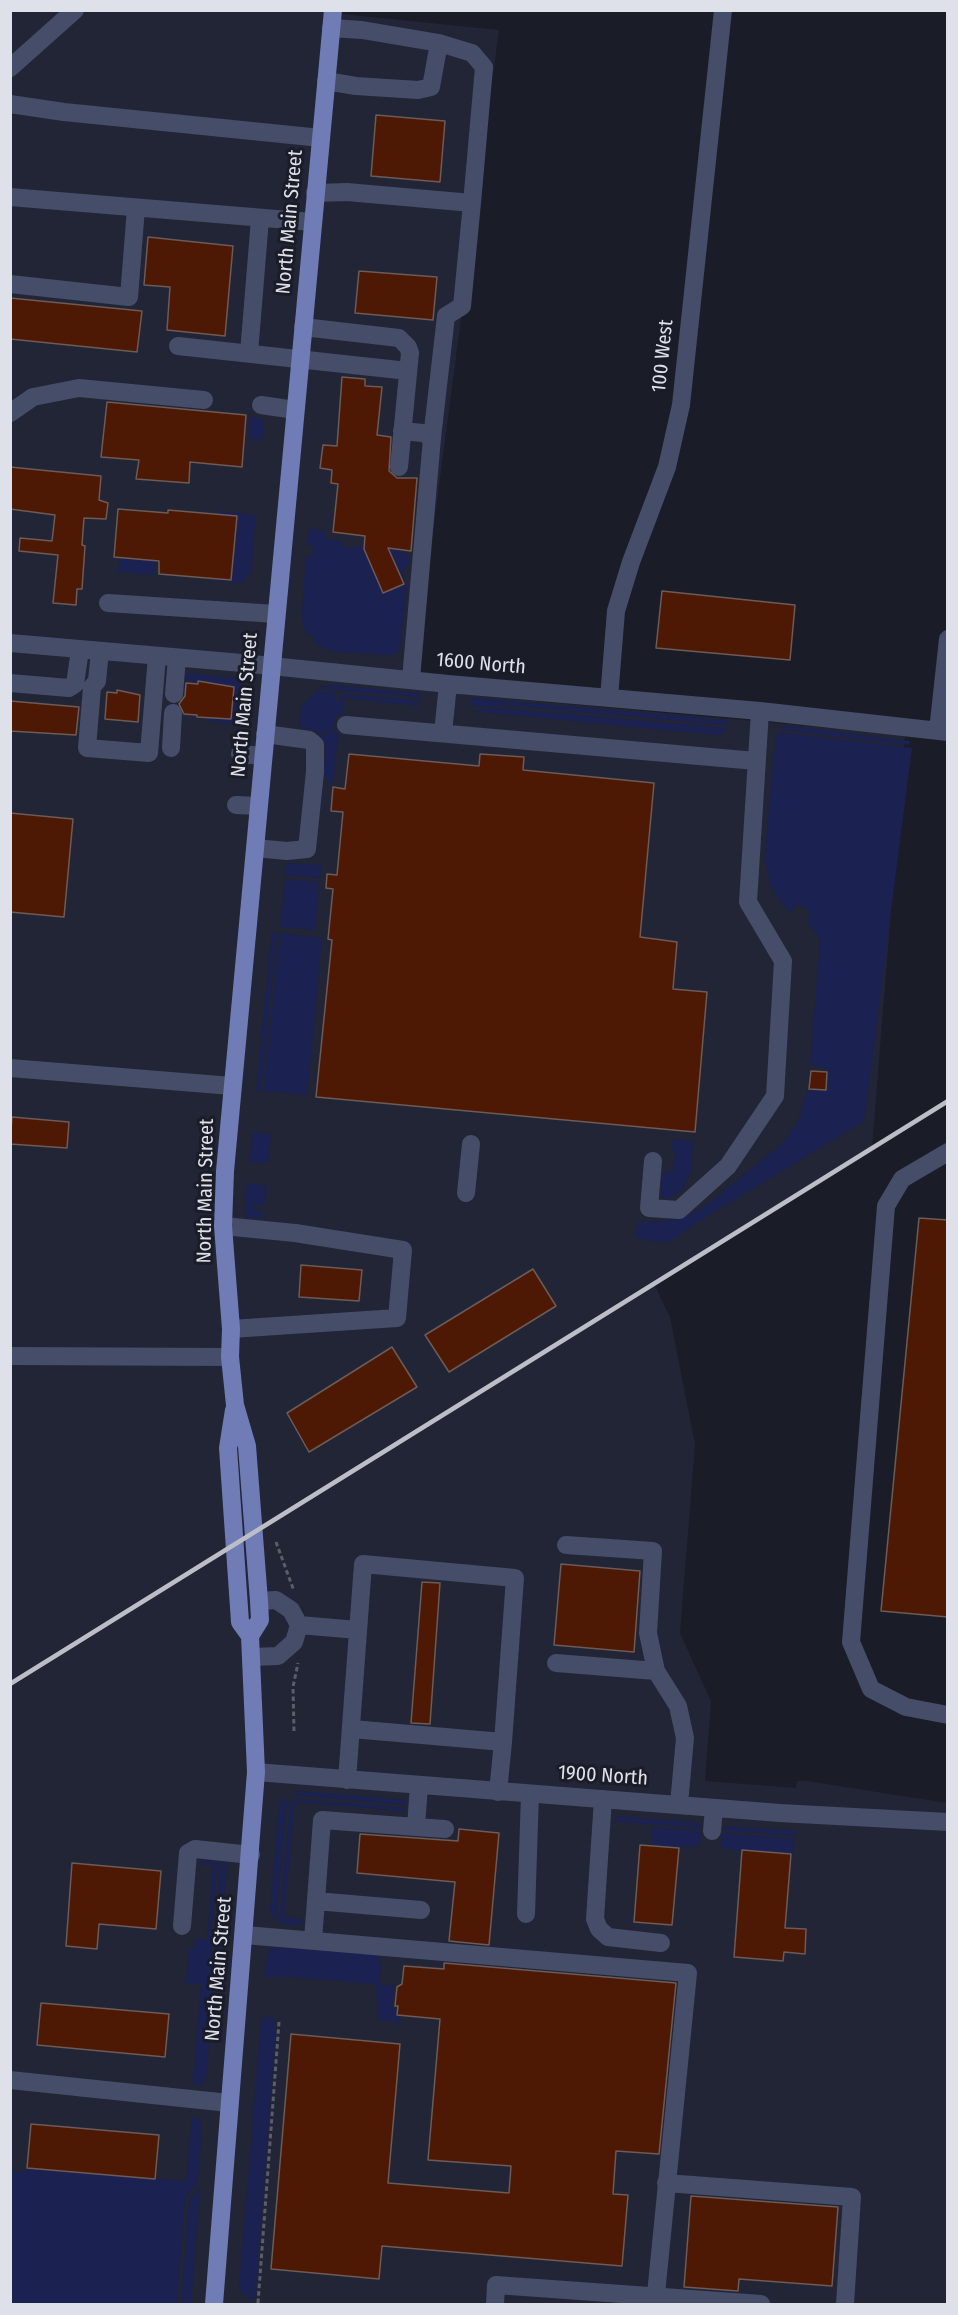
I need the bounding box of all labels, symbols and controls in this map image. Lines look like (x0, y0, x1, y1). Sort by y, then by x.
street label: North Main Street (272, 149, 308, 295)
street label: 100 West (647, 318, 679, 394)
street label: North Main Street (227, 632, 263, 778)
street label: 1600 North (435, 648, 527, 680)
street label: North Main Street (193, 1118, 219, 1264)
street label: 1900 North (557, 1761, 649, 1791)
street label: North Main Street (201, 1896, 237, 2042)

